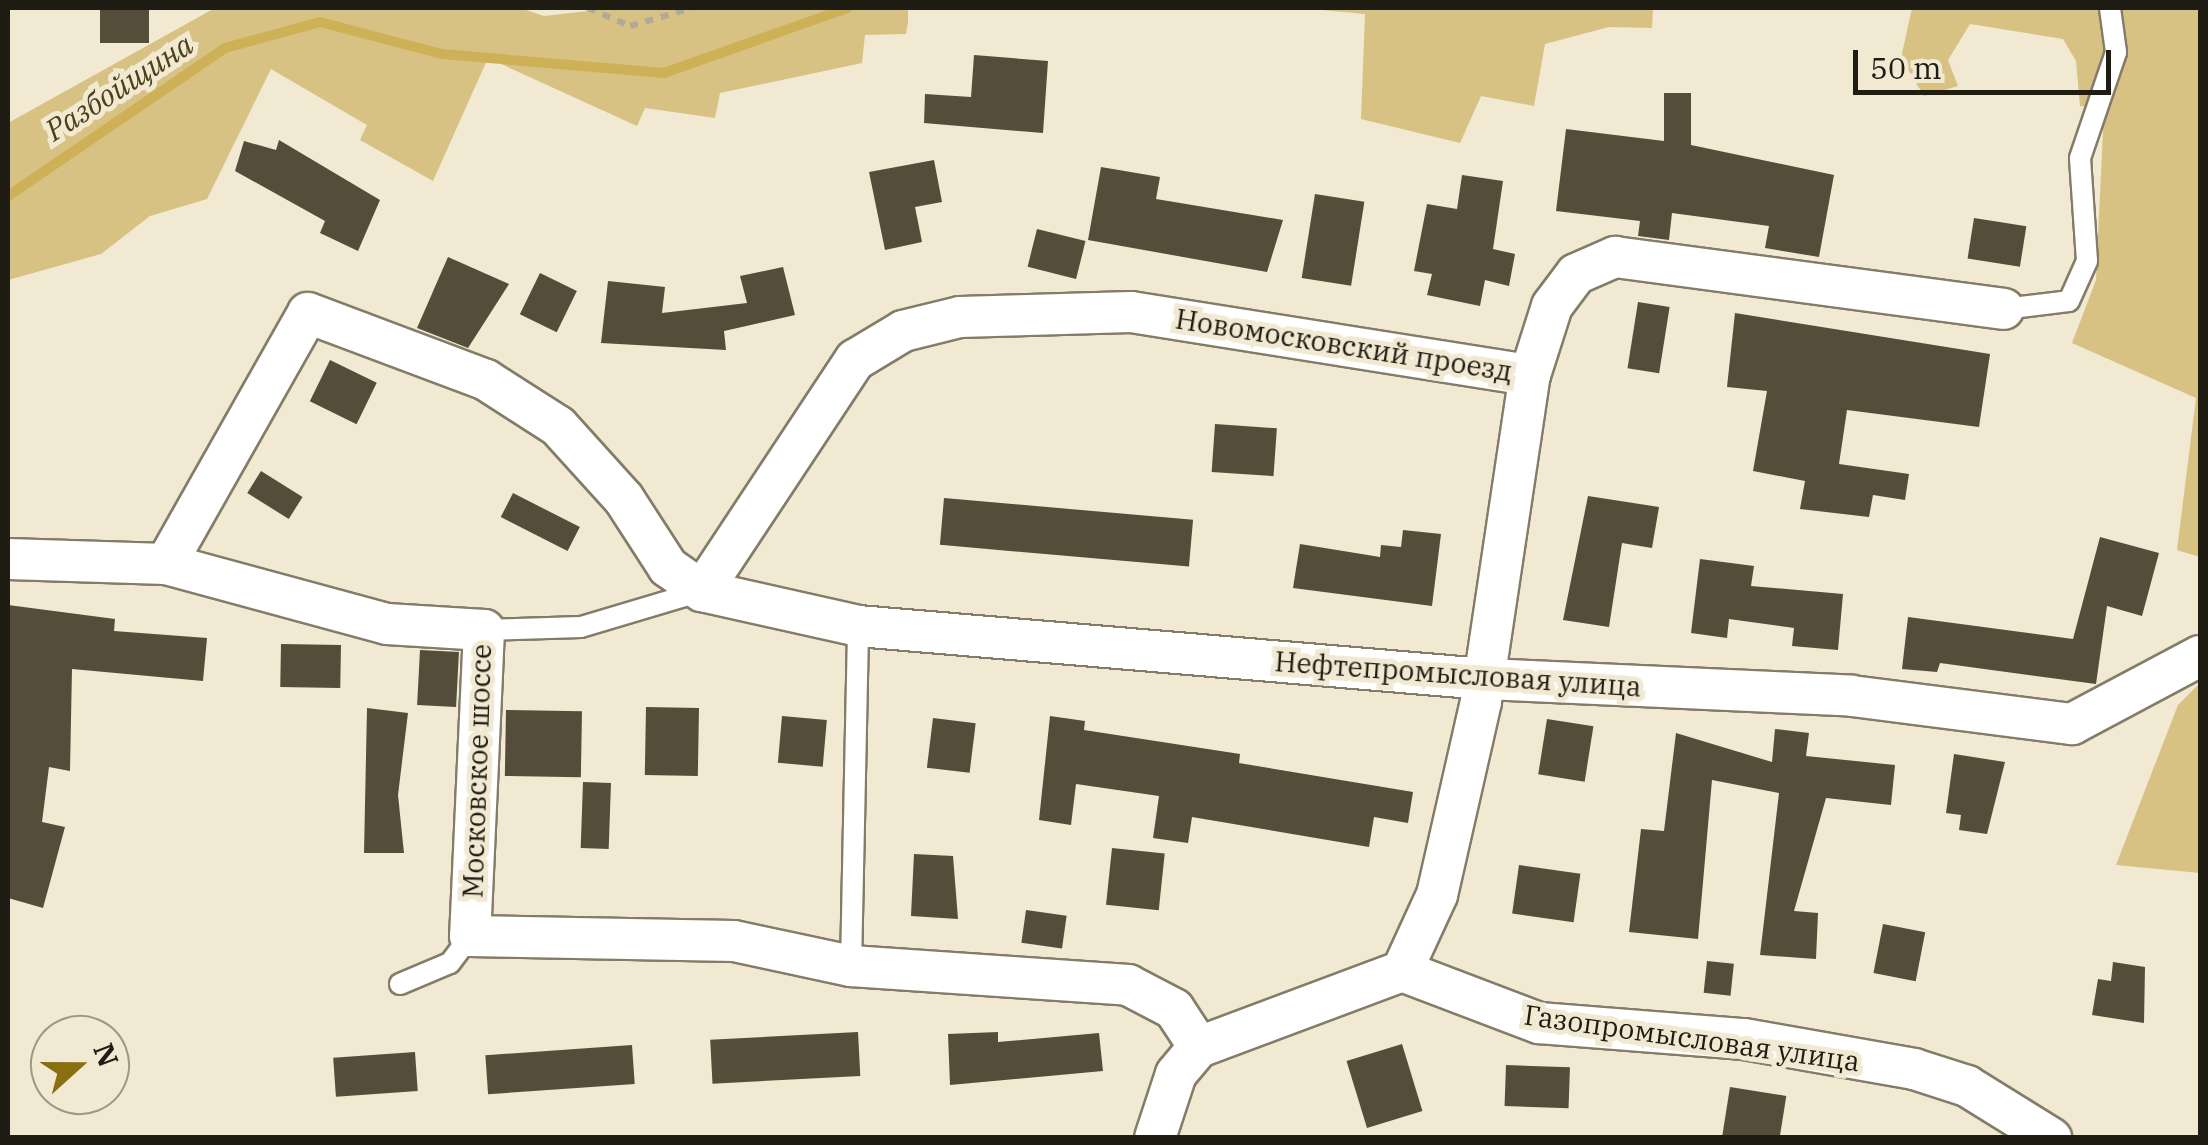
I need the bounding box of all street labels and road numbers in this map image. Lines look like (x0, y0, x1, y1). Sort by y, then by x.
street label: Новомосковский проезд (1173, 302, 1515, 388)
street label: Московское шоссе (456, 643, 498, 899)
street label: Нефтепромысловая улица (1274, 644, 1642, 704)
street label: Газопромысловая улица (1522, 998, 1862, 1078)

